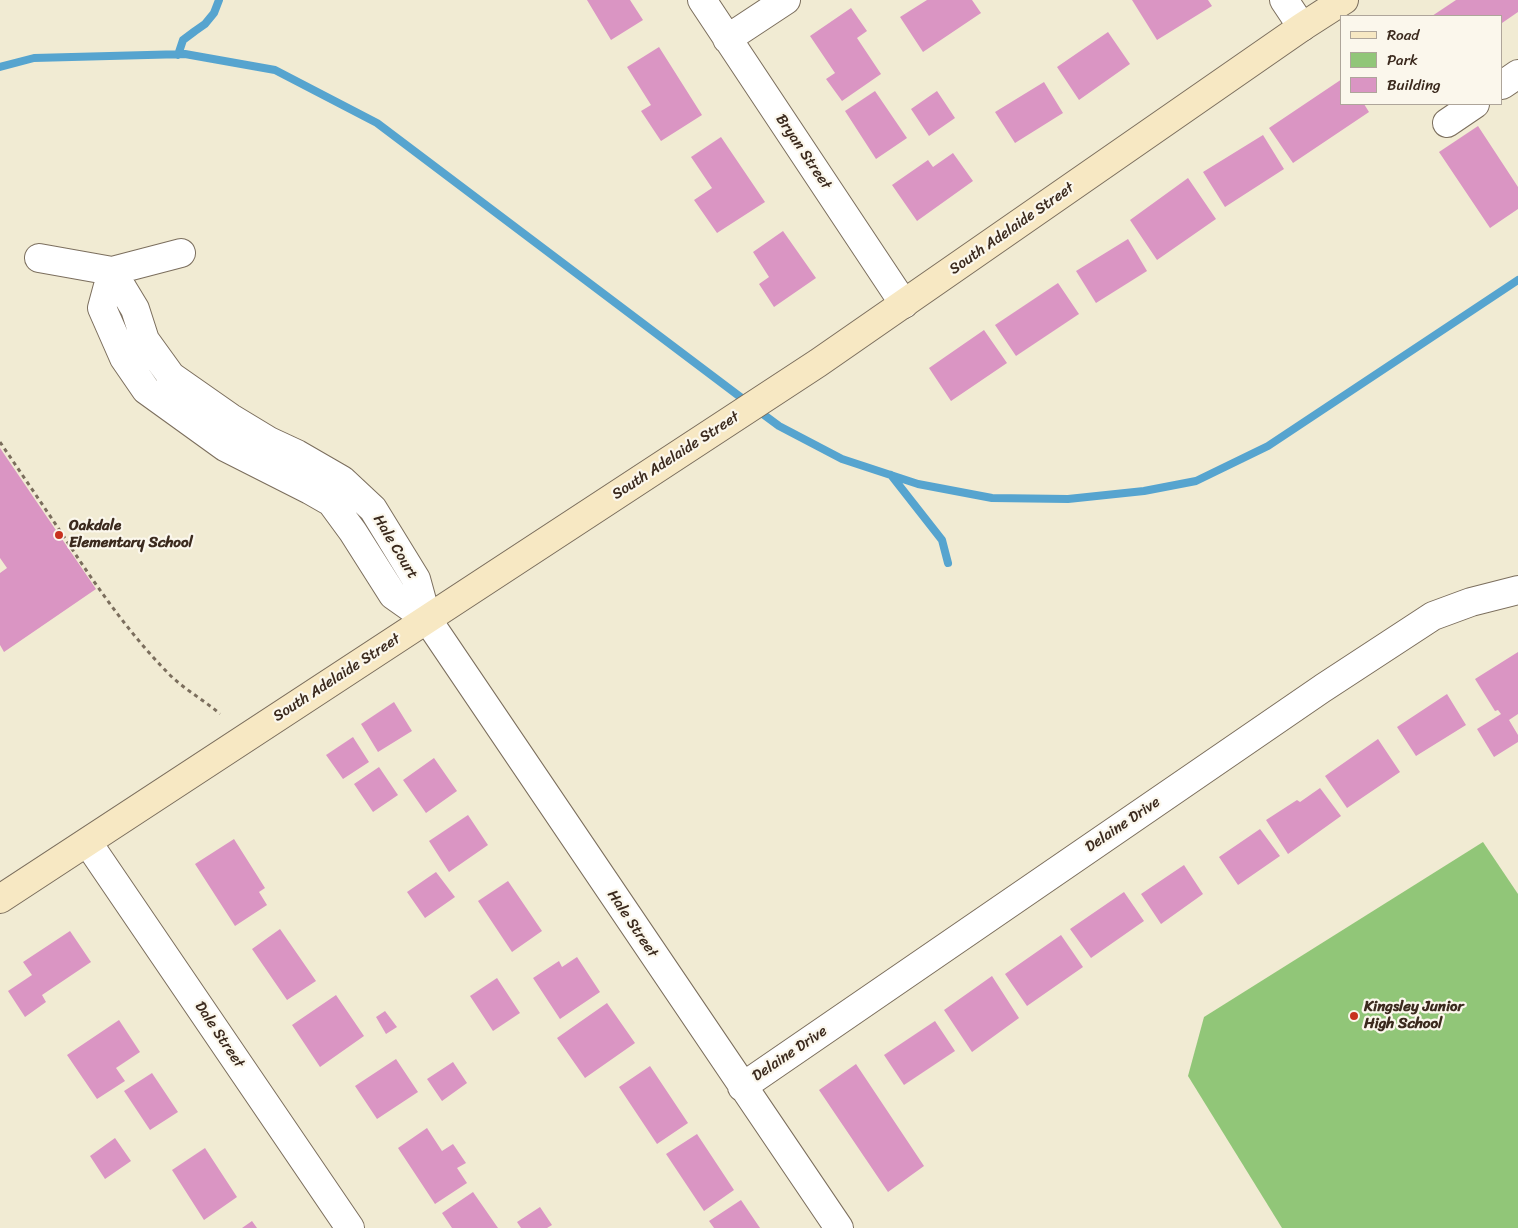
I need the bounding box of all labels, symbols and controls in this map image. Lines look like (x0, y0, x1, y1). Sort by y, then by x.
legend (1340, 15, 1503, 105)
text: Road (1387, 22, 1419, 48)
text: Park (1387, 47, 1418, 73)
text: Building (1387, 72, 1441, 98)
street label: Bryan Street (771, 111, 835, 193)
street label: South Adelaide Street (946, 179, 1078, 279)
street label: South Adelaide Street (609, 408, 743, 504)
street label: Hale Court (369, 512, 421, 582)
place label: Oakdale Elementary School (69, 517, 193, 552)
marker: Oakdale Elementary School (53, 529, 65, 541)
street label: South Adelaide Street (270, 630, 404, 726)
street label: Delaine Drive (1082, 793, 1164, 857)
street label: Hale Street (603, 887, 661, 961)
street label: Dale Street (190, 998, 248, 1072)
place label: Kingsley Junior High School (1364, 998, 1464, 1033)
marker: Kingsley Junior High School (1348, 1010, 1360, 1022)
street label: Delaine Drive (749, 1022, 831, 1086)

